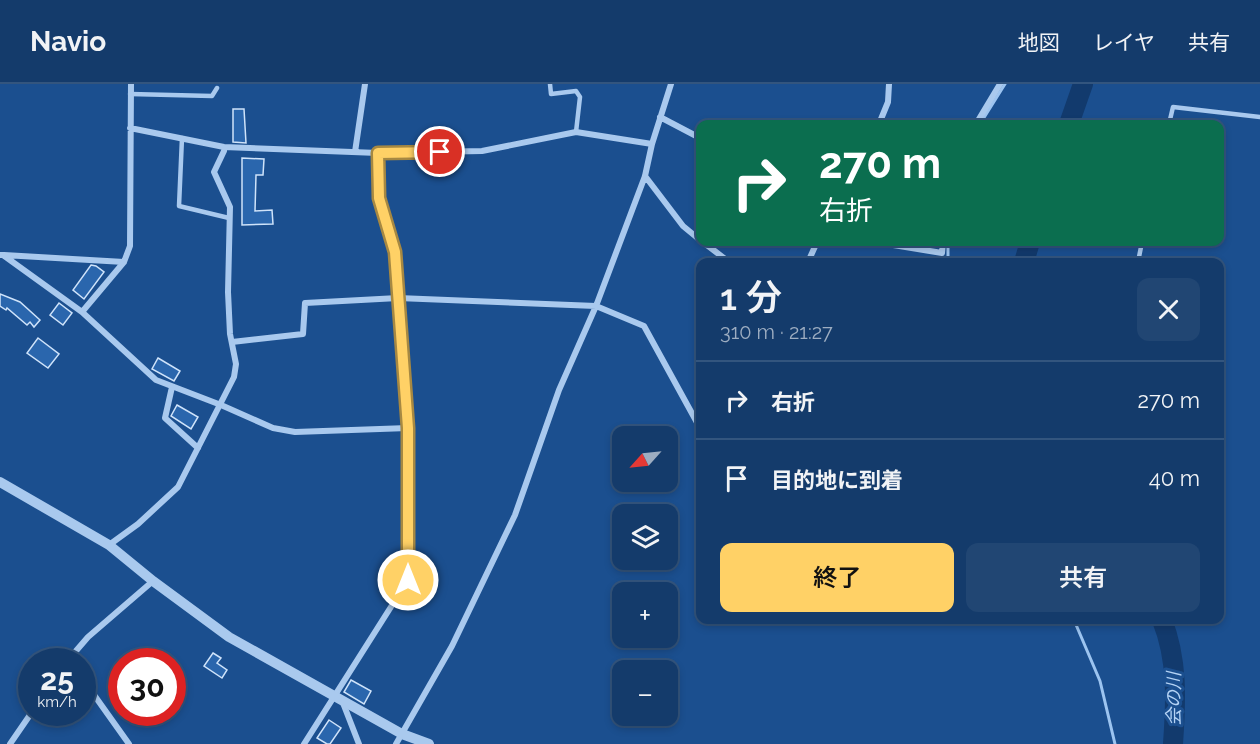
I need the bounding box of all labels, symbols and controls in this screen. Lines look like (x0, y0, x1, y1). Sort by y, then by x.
text: Navio (30, 25, 106, 58)
text: 地図 (1018, 30, 1060, 55)
text: レイヤ (1093, 30, 1155, 55)
text: 共有 (1188, 30, 1230, 55)
pin (414, 126, 465, 177)
icon: arrive (423, 135, 456, 168)
text: 270 m (819, 139, 941, 188)
icon: right (720, 144, 798, 222)
text: 右折 (819, 195, 873, 226)
text: 1 分 (720, 276, 782, 318)
button: close (1137, 278, 1200, 341)
text: 310 m · 21:27 (720, 320, 833, 344)
icon: right (720, 384, 753, 417)
text: 270 m (1138, 387, 1200, 413)
text: 右折 (771, 389, 815, 415)
north arrow (612, 426, 678, 492)
map controls (612, 426, 678, 726)
icon: arrive (720, 462, 753, 495)
text: 40 m (1149, 465, 1200, 491)
text: 目的地に到着 (771, 467, 903, 493)
button: layers (612, 504, 678, 570)
button: 終了 (720, 543, 954, 612)
button: 共有 (966, 543, 1200, 612)
position arrow (376, 548, 440, 612)
button: + (612, 582, 678, 648)
speed limit sign: 30 (108, 648, 186, 726)
button: − (612, 660, 678, 726)
text: 25 (40, 662, 74, 697)
water label: 会の川 (1163, 670, 1184, 726)
text: km/h (37, 693, 77, 711)

